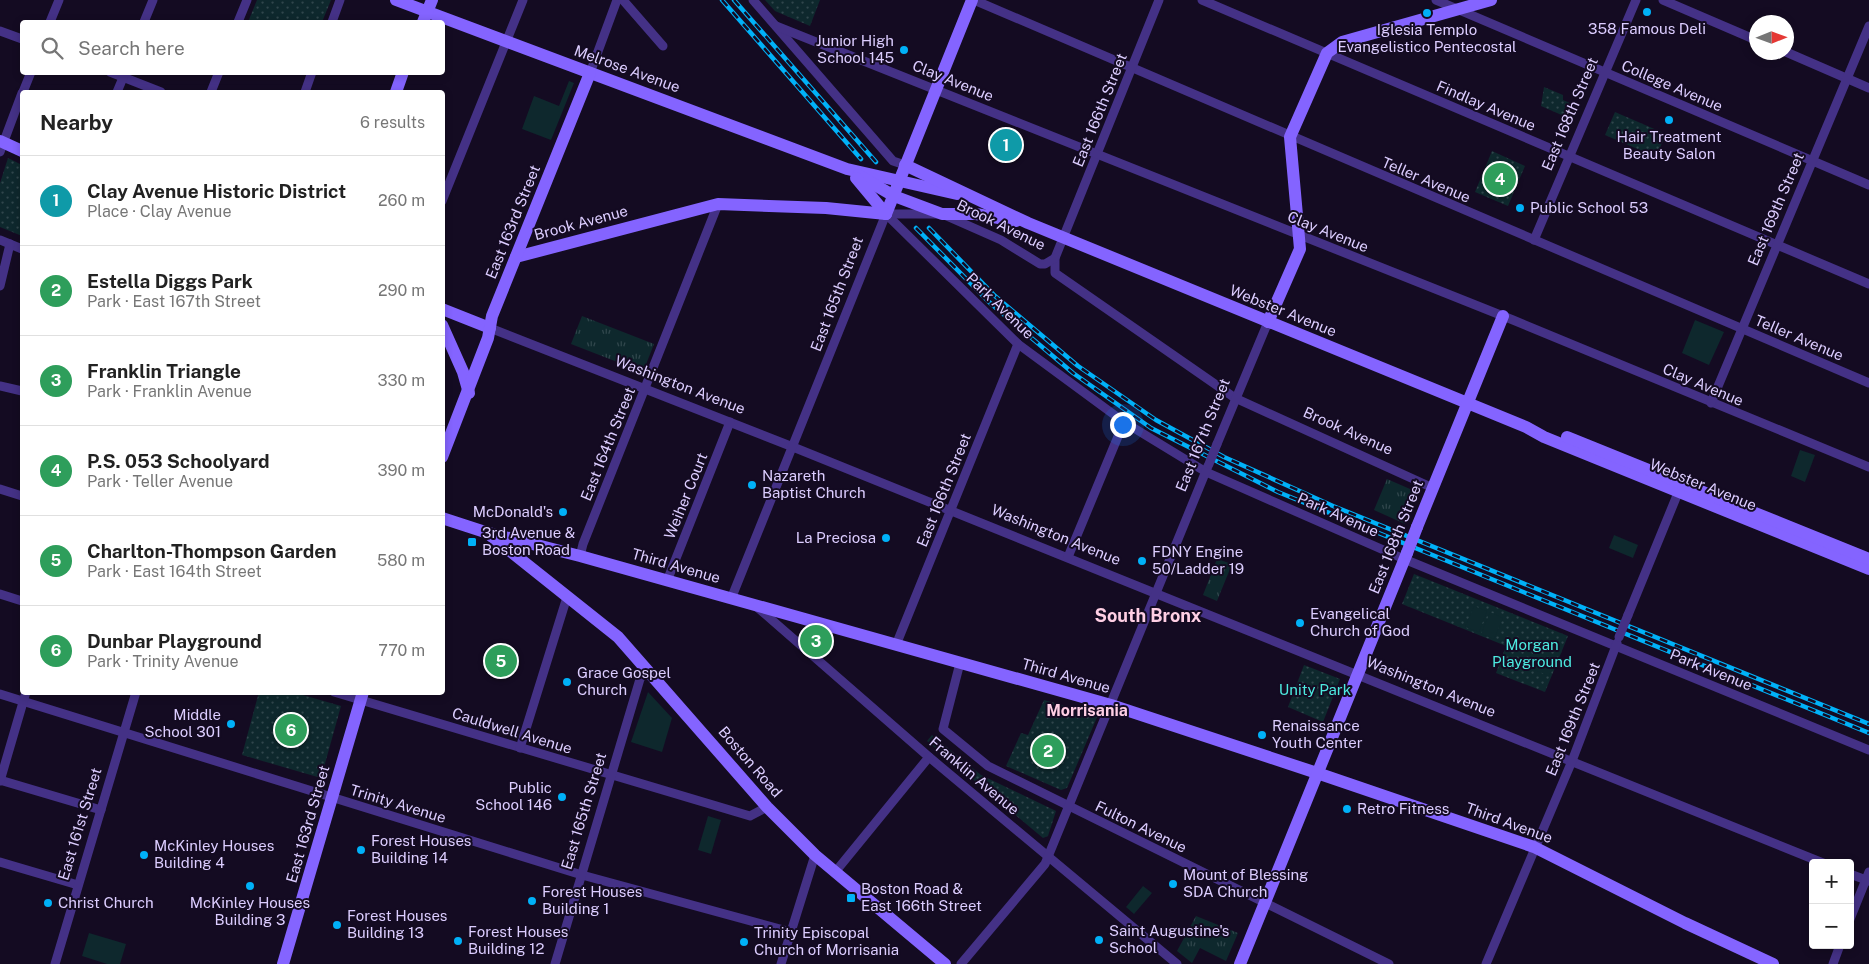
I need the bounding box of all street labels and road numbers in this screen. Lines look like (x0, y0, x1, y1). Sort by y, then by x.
street label: Melrose Avenue (572, 41, 682, 96)
street label: East 166th Street (1069, 50, 1130, 169)
street label: East 168th Street (1538, 54, 1601, 173)
street label: Clay Avenue (910, 57, 996, 105)
street label: College Avenue (1619, 57, 1725, 115)
street label: Findlay Avenue (1434, 77, 1538, 134)
street label: East 169th Street (1744, 150, 1807, 268)
street label: Teller Avenue (1379, 153, 1473, 206)
street label: East 163rd Street (482, 162, 543, 281)
street label: Brook Avenue (954, 196, 1048, 253)
street label: Brook Avenue (532, 202, 630, 243)
street label: Clay Avenue (1285, 208, 1371, 256)
street label: East 165th Street (807, 234, 866, 354)
street label: Park Avenue (963, 269, 1038, 342)
street label: Webster Avenue (1227, 281, 1339, 340)
street label: Teller Avenue (1752, 311, 1846, 364)
street label: Washington Avenue (613, 352, 748, 417)
street label: Clay Avenue (1660, 360, 1746, 409)
street label: East 167th Street (1172, 376, 1233, 494)
street label: East 164th Street (577, 384, 638, 503)
street label: Brook Avenue (1301, 403, 1396, 458)
street label: East 166th Street (913, 430, 974, 549)
street label: Weiher Court (660, 450, 711, 541)
street label: Webster Avenue (1647, 455, 1759, 514)
street label: East 168th Street (1365, 477, 1426, 596)
street label: Park Avenue (1295, 489, 1381, 540)
street label: Washington Avenue (989, 501, 1123, 568)
street label: Third Avenue (630, 545, 722, 586)
street label: Park Avenue (1668, 645, 1755, 694)
street label: Washington Avenue (1364, 653, 1498, 720)
street label: Third Avenue (1020, 655, 1112, 696)
street label: East 169th Street (1542, 659, 1603, 778)
street label: Cauldwell Avenue (450, 704, 574, 757)
street label: Boston Road (715, 723, 786, 800)
street label: Franklin Avenue (926, 733, 1023, 818)
street label: East 165th Street (558, 750, 609, 871)
street label: East 163rd Street (283, 763, 332, 884)
street label: East 161st Street (54, 765, 105, 882)
street label: Trinity Avenue (348, 781, 448, 826)
street label: Fulton Avenue (1093, 797, 1190, 856)
street label: Third Avenue (1463, 799, 1555, 846)

